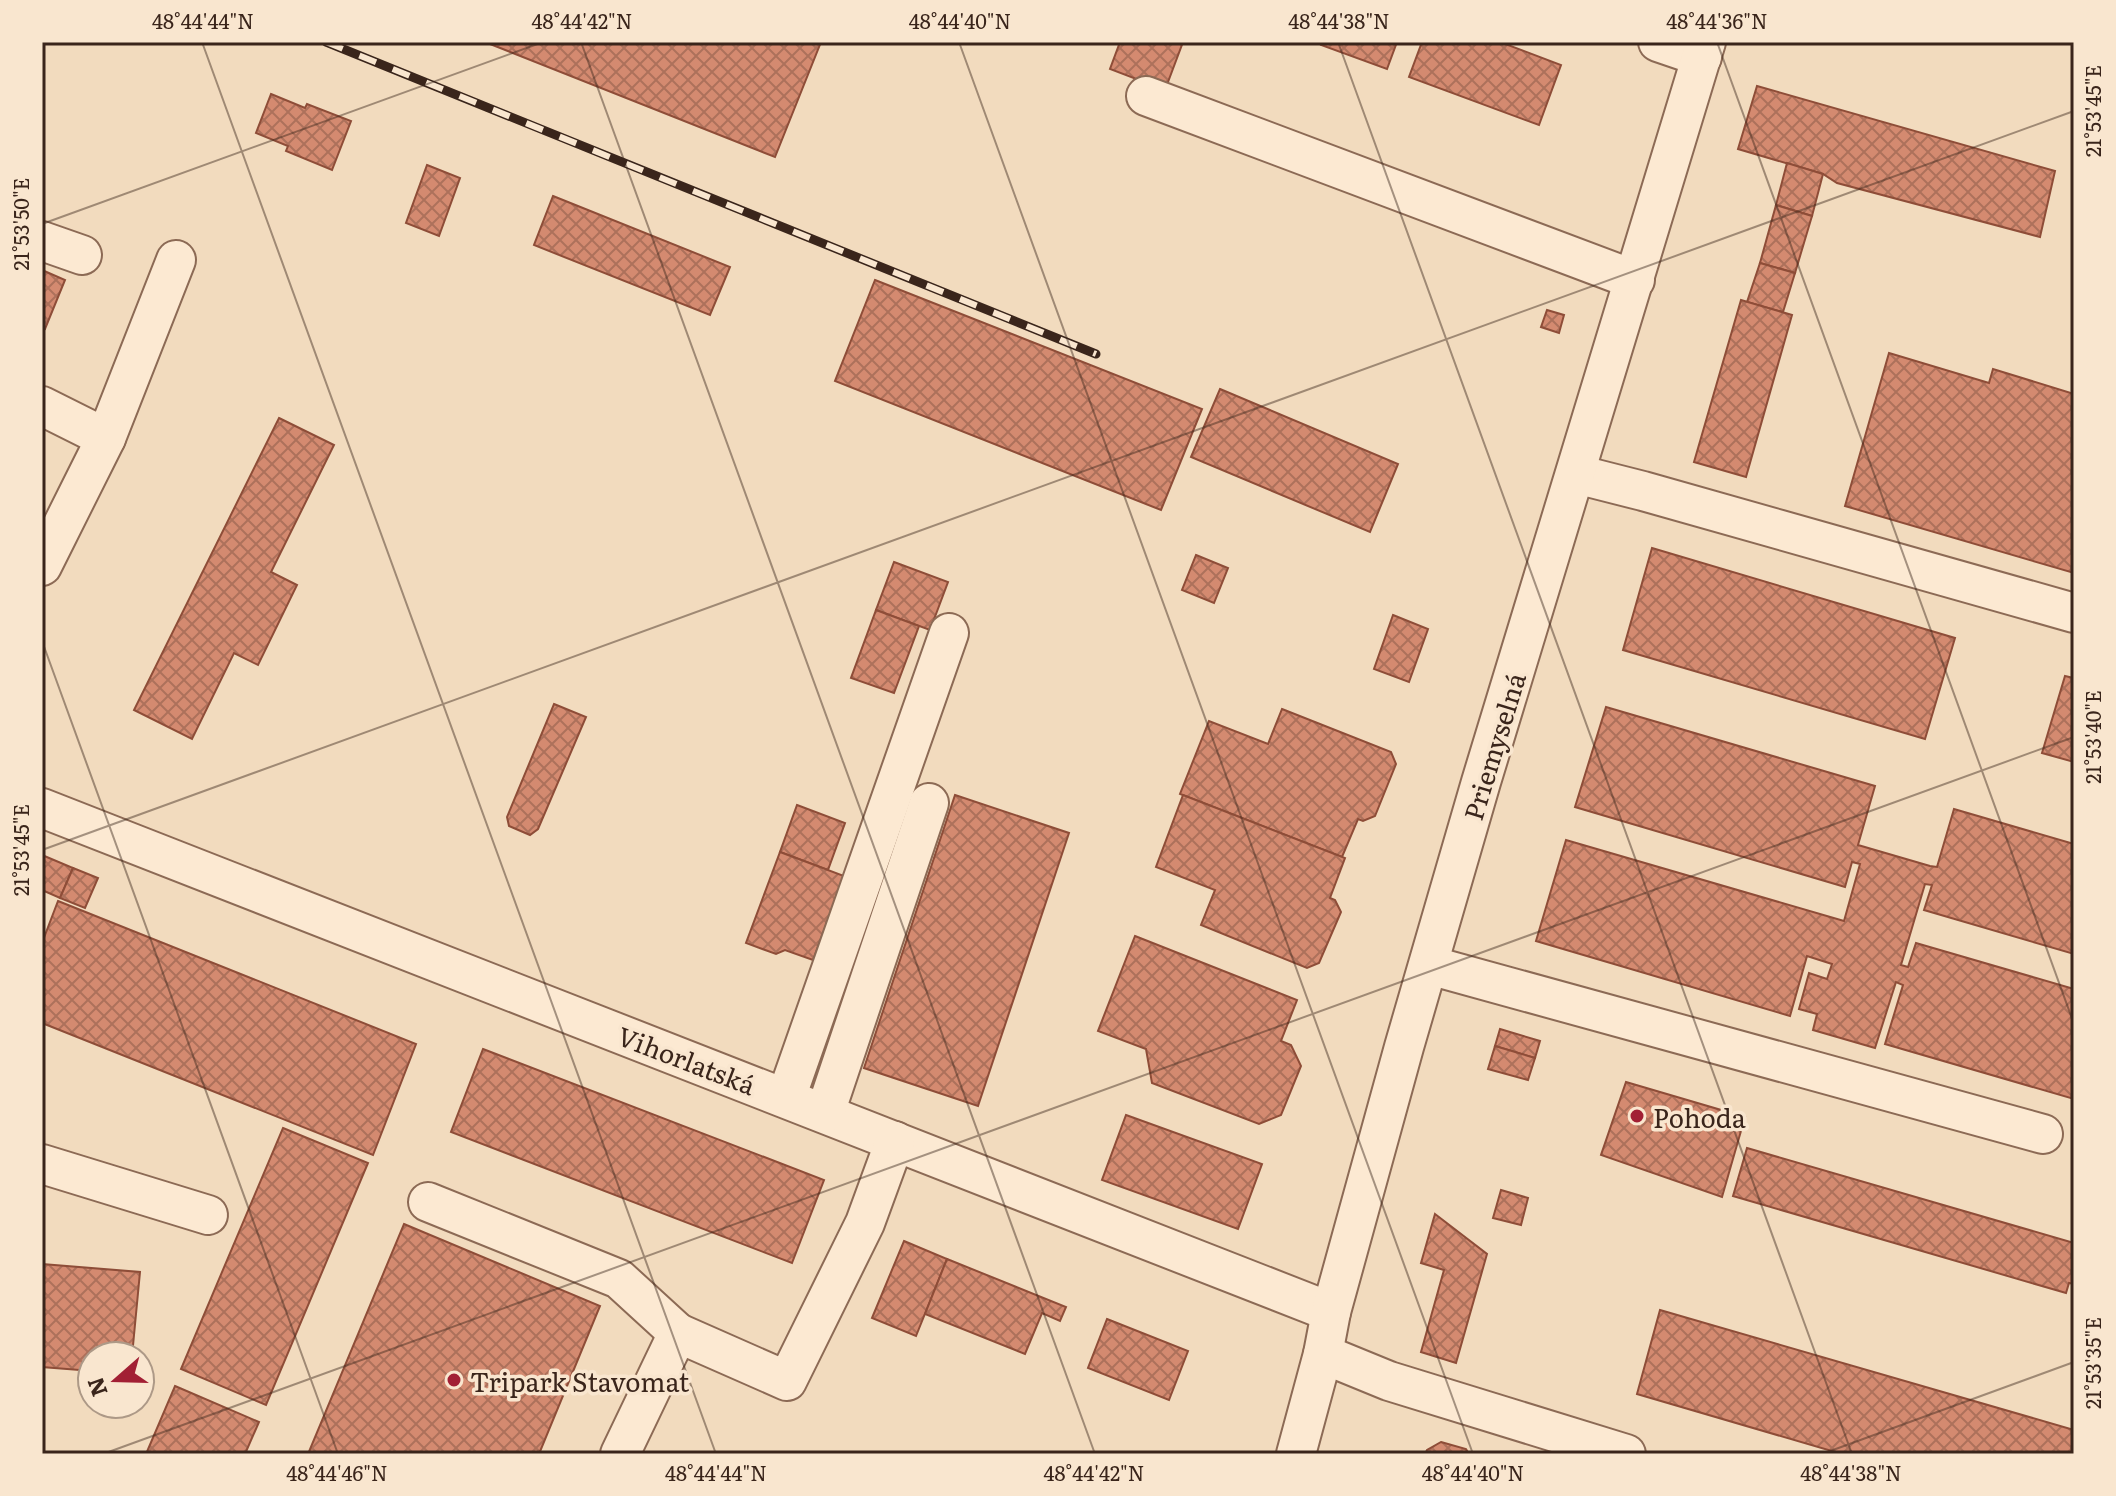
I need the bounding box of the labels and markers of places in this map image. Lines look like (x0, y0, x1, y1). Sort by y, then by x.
place label: Pohoda (1653, 1097, 1746, 1136)
marker: Pohoda (1628, 1107, 1646, 1125)
place label: Tripark Stavomat (470, 1361, 690, 1400)
marker: Tripark Stavomat (445, 1371, 463, 1389)

